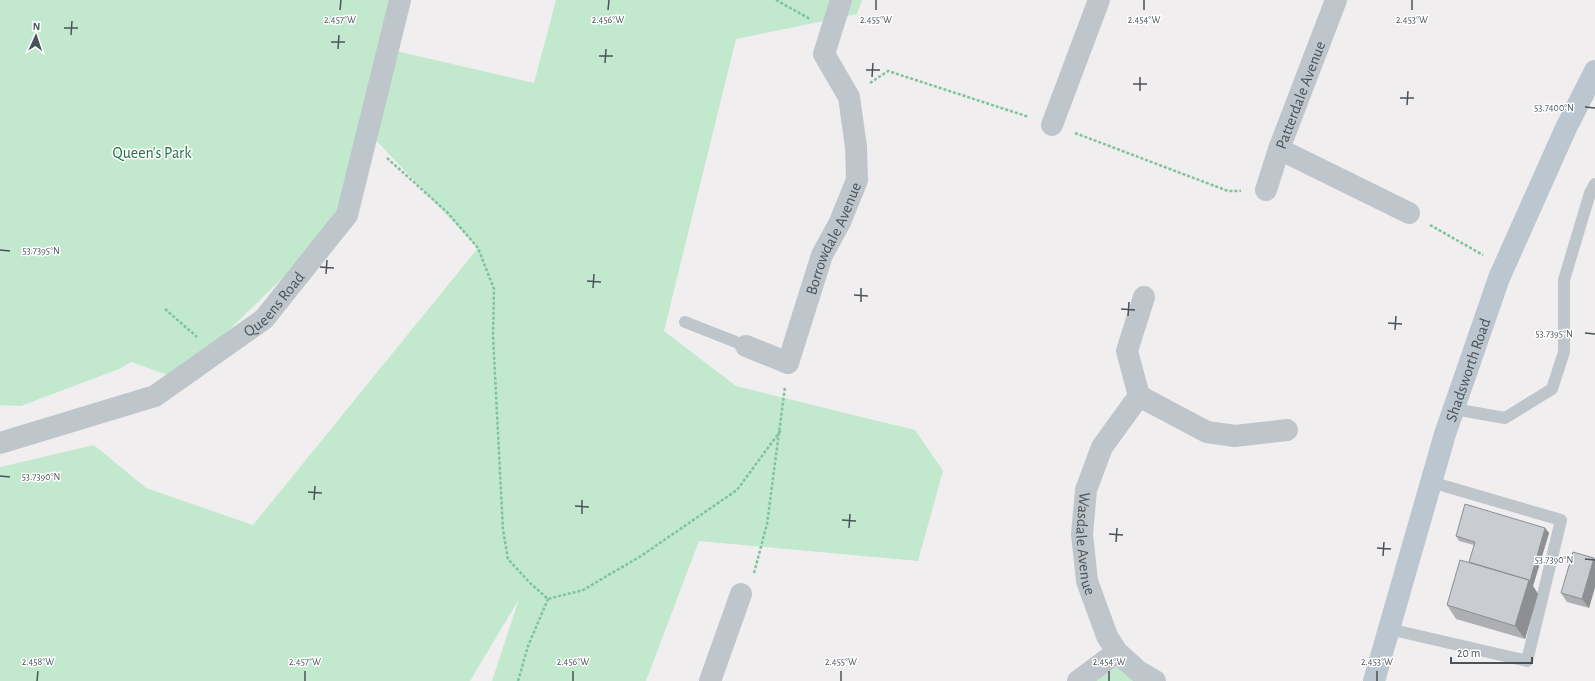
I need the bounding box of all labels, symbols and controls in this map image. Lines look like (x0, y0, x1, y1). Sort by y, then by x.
text: 2.457°W (324, 15, 356, 25)
text: 2.456°W (592, 15, 624, 25)
text: 2.455°W (860, 15, 892, 25)
text: 2.454°W (1128, 15, 1160, 25)
text: 2.453°W (1396, 15, 1428, 25)
north arrow (16, 16, 56, 56)
text: N (32, 21, 41, 32)
street label: Patterdale Avenue (1273, 39, 1329, 151)
text: 53.7400°N (1534, 103, 1574, 113)
park label: Queen's Park (112, 145, 192, 162)
street label: Borrowdale Avenue (803, 180, 864, 297)
text: 53.7395°N (22, 246, 60, 256)
street label: Queens Road (241, 269, 308, 341)
street label: Shadsworth Road (1443, 316, 1494, 424)
text: 53.7395°N (1535, 329, 1573, 339)
text: 53.7390°N (22, 472, 60, 482)
street label: Wasdale Avenue (1073, 492, 1098, 597)
text: 53.7390°N (1535, 555, 1573, 565)
scale bar (1451, 639, 1532, 665)
text: 20 m (1457, 647, 1480, 659)
text: 2.458°W (22, 657, 54, 667)
text: 2.457°W (289, 657, 321, 667)
text: 2.456°W (557, 657, 589, 667)
text: 2.455°W (825, 657, 857, 667)
text: 2.454°W (1093, 657, 1125, 667)
text: 2.453°W (1361, 657, 1393, 667)

